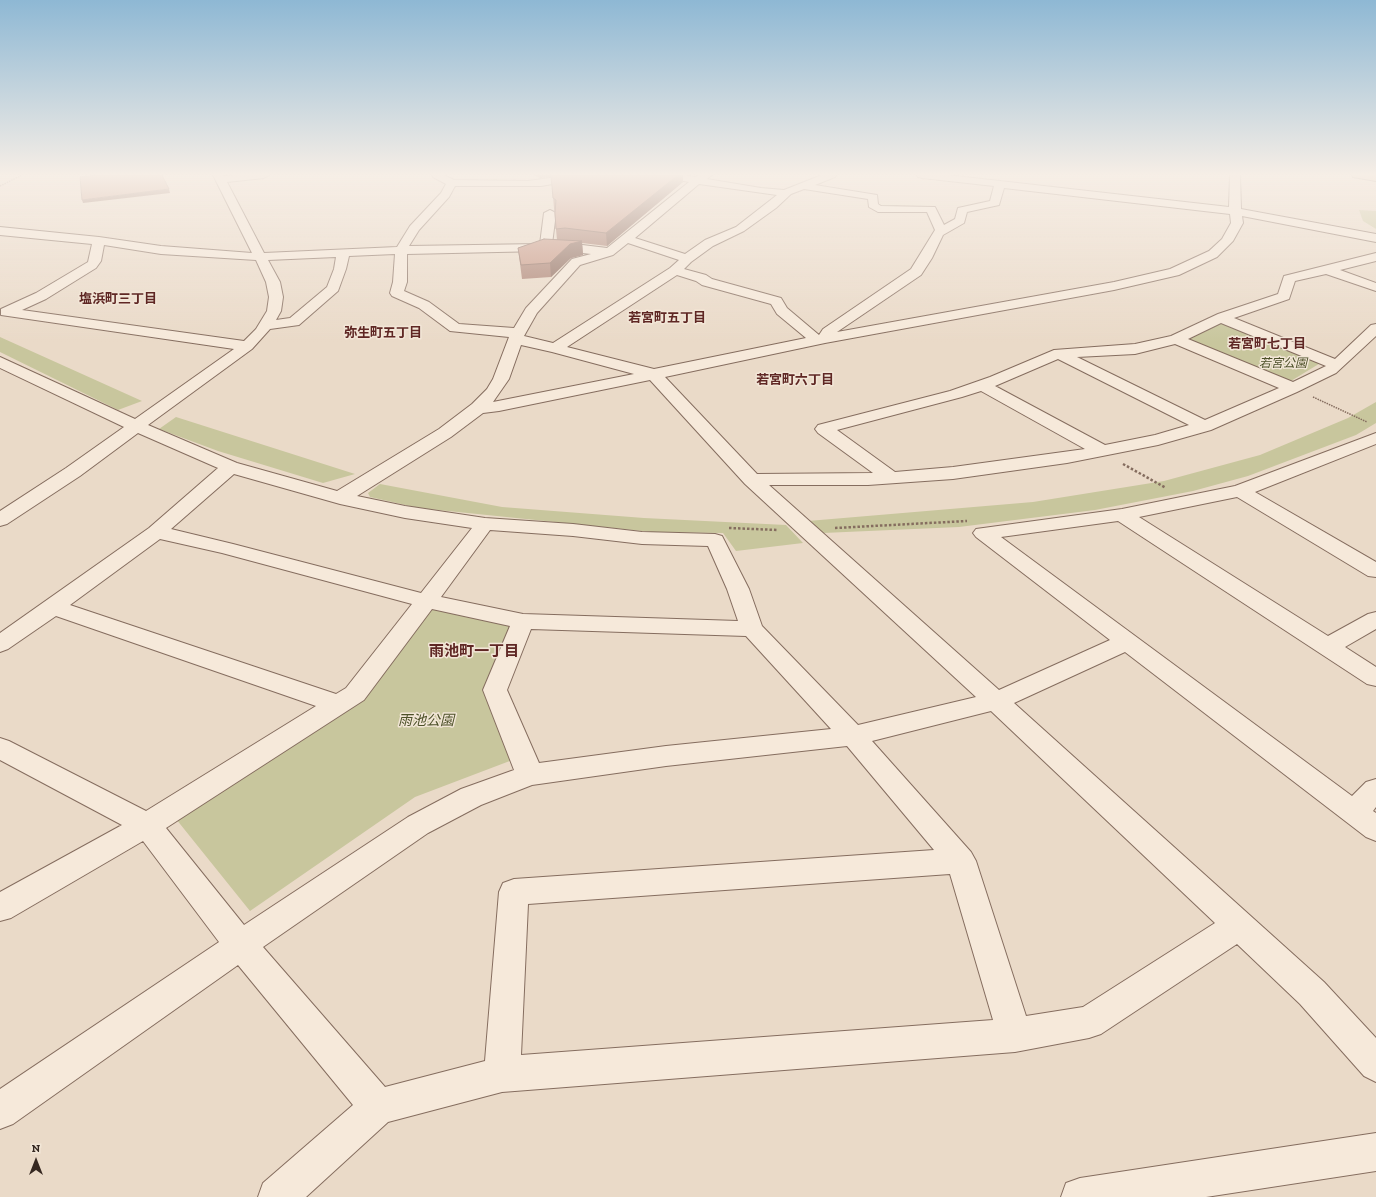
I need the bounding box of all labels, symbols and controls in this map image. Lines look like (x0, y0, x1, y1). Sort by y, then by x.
district label: 塩浜町三丁目 (79, 291, 157, 307)
district label: 若宮町五丁目 (628, 310, 706, 326)
district label: 弥生町五丁目 (344, 325, 422, 341)
district label: 若宮町七丁目 (1228, 336, 1306, 352)
park label: 若宮公園 (1259, 357, 1307, 371)
district label: 若宮町六丁目 (756, 372, 834, 388)
district label: 雨池町一丁目 (429, 643, 519, 661)
park label: 雨池公園 (398, 713, 454, 729)
north arrow (16, 1141, 56, 1181)
text: N (32, 1142, 40, 1155)

